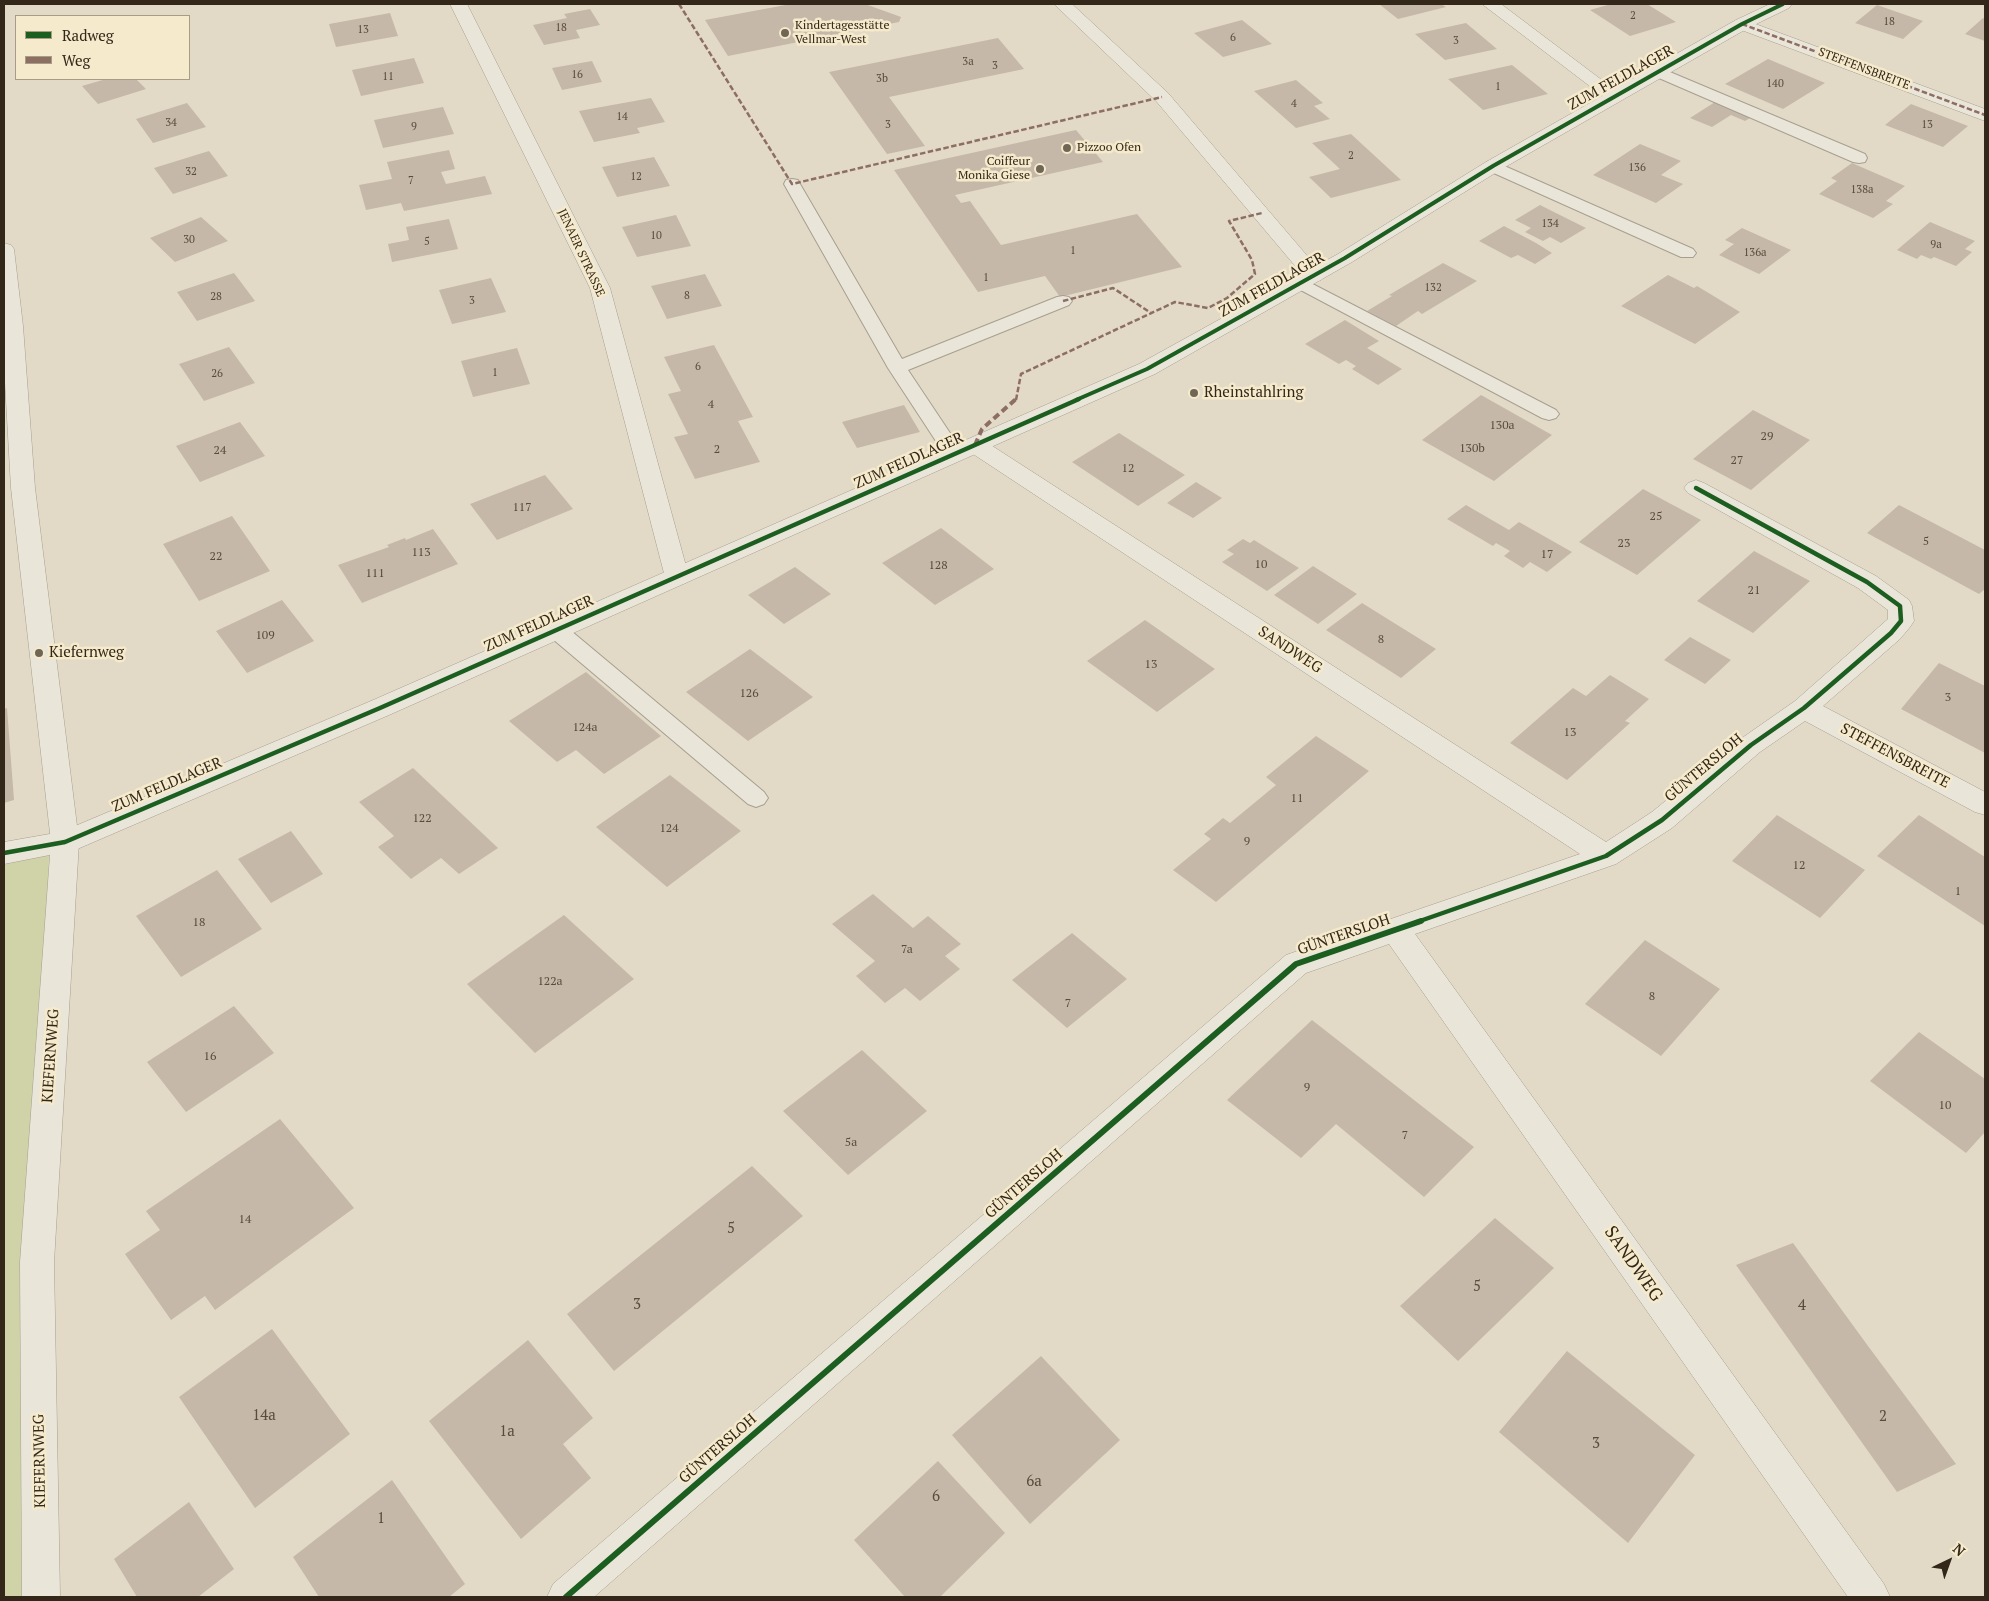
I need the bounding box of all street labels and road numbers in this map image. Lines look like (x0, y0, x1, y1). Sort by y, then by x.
street label: ZUM FELDLAGER (1565, 42, 1677, 114)
street label: STEFFENSBREITE (1816, 45, 1912, 93)
street label: JENAER STRASSE (554, 207, 608, 299)
street label: ZUM FELDLAGER (1216, 249, 1328, 321)
street label: ZUM FELDLAGER (851, 429, 967, 493)
street label: ZUM FELDLAGER (481, 592, 597, 656)
street label: SANDWEG (1255, 623, 1325, 677)
street label: STEFFENSBREITE (1837, 720, 1953, 792)
street label: GÜNTERSLOH (1661, 730, 1747, 806)
street label: ZUM FELDLAGER (109, 754, 225, 816)
street label: GÜNTERSLOH (1295, 911, 1393, 959)
street label: KIEFERNWEG (39, 1008, 63, 1104)
street label: GÜNTERSLOH (982, 1145, 1066, 1223)
street label: SANDWEG (1599, 1222, 1667, 1306)
street label: GÜNTERSLOH (676, 1410, 760, 1488)
street label: KIEFERNWEG (30, 1414, 50, 1508)

